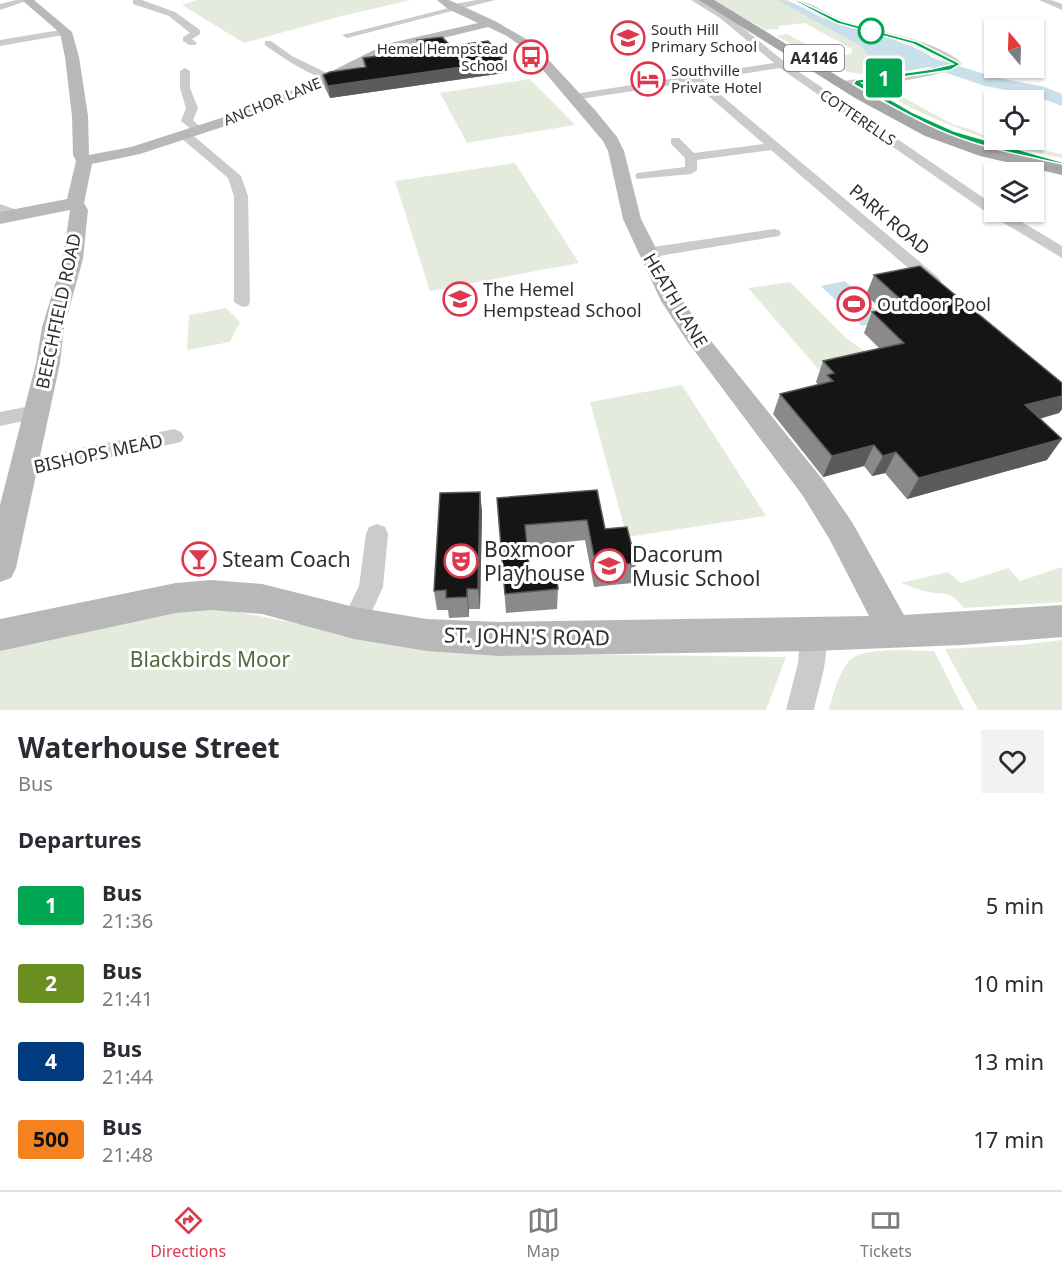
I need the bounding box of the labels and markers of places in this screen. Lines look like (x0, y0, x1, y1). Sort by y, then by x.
unlabelled marker (858, 18, 884, 44)
place label: South Hill Primary School (651, 19, 757, 56)
school or university icon: South Hill Primary School (610, 20, 646, 56)
place label: Hemel Hempstead School (377, 38, 508, 75)
bus stop icon: Hemel Hempstead School (513, 39, 549, 75)
place label: Southville Private Hotel (671, 60, 762, 97)
hotel icon: Southville Private Hotel (630, 61, 666, 97)
place label: The Hemel Hempstead School (483, 277, 642, 322)
school or university icon: The Hemel Hempstead School (442, 281, 478, 317)
sports icon: Outdoor Pool (836, 286, 872, 322)
place label: Outdoor Pool (877, 292, 991, 316)
place label: Boxmoor Playhouse (484, 535, 585, 587)
place label: Dacorum Music School (632, 540, 760, 592)
bar icon: Steam Coach (181, 541, 217, 577)
theatre icon: Boxmoor Playhouse (443, 543, 479, 579)
place label: Steam Coach (222, 545, 351, 573)
school or university icon: Dacorum Music School (591, 548, 627, 584)

